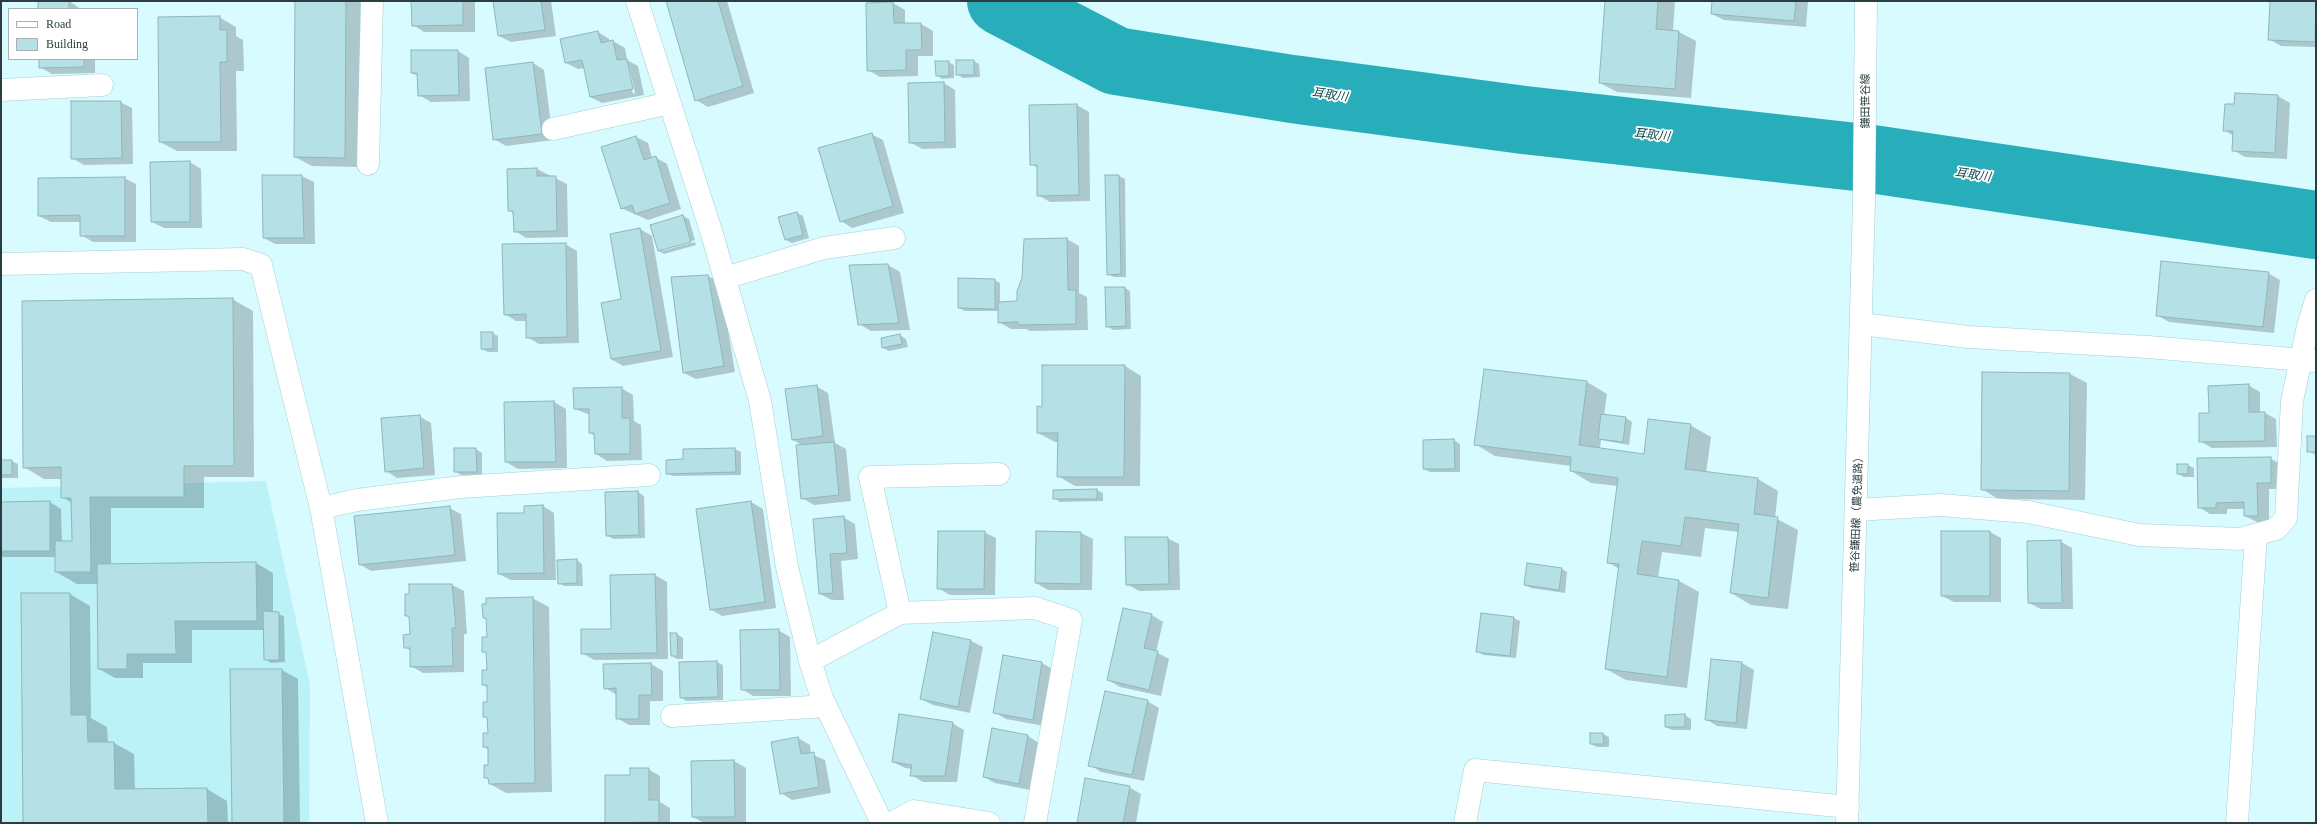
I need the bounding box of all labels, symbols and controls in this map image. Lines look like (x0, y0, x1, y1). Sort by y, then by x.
legend (8, 8, 138, 60)
text: Road (46, 17, 71, 31)
text: Building (46, 37, 88, 51)
street label: 鎌田笹谷線 (1858, 74, 1872, 128)
water label: 耳取川 (1311, 84, 1349, 104)
water label: 耳取川 (1633, 125, 1671, 143)
water label: 耳取川 (1954, 164, 1992, 184)
street label: 笹谷鎌田線（農免道路） (1847, 451, 1865, 573)

